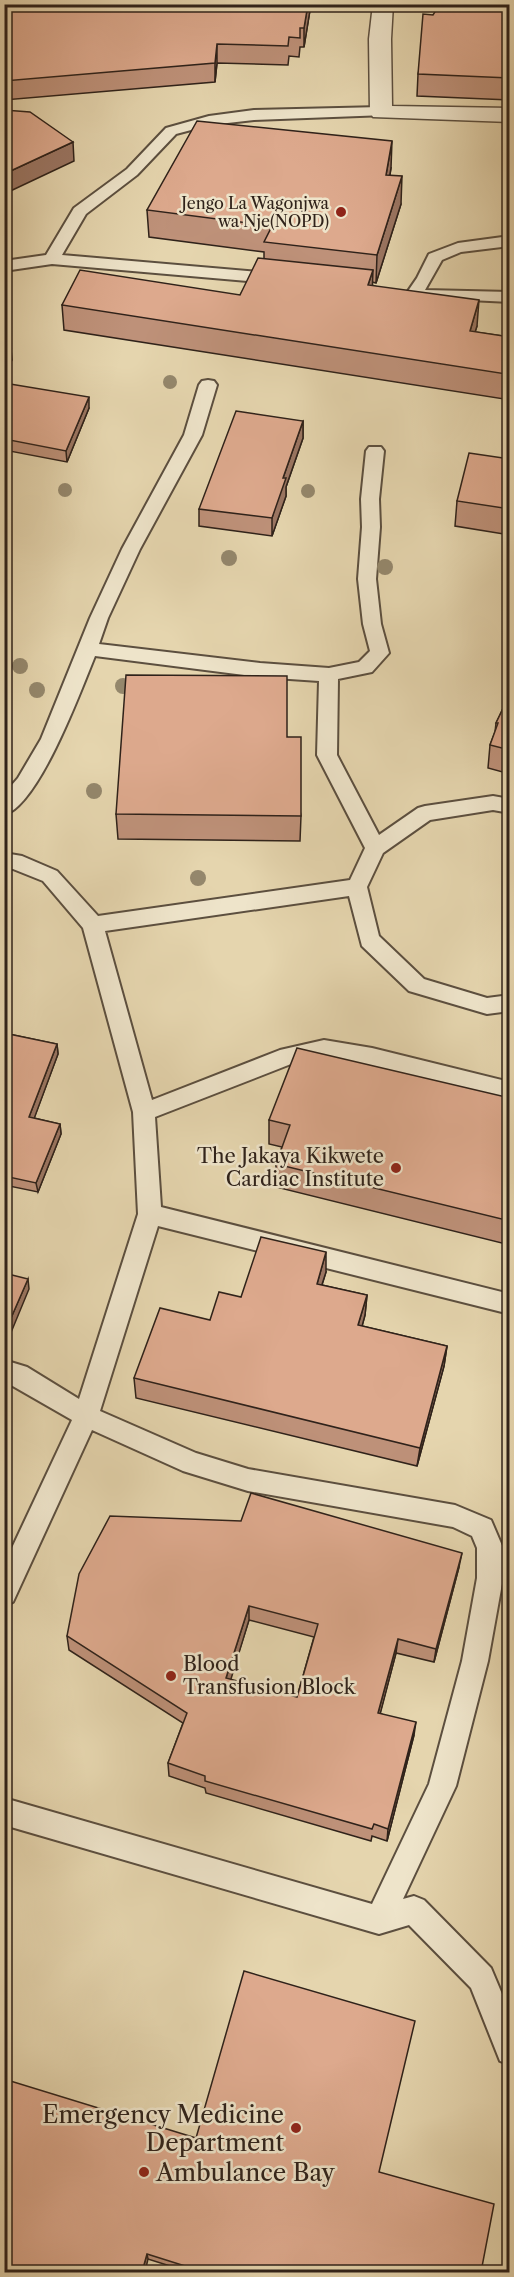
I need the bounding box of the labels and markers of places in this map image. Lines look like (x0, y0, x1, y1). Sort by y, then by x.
place label: Jengo La Wagonjwa wa Nje(NOPD) (178, 193, 330, 231)
marker: Jengo La Wagonjwa wa Nje(NOPD) (334, 205, 348, 219)
place label: The Jakaya Kikwete Cardiac Institute (197, 1144, 384, 1191)
marker: The Jakaya Kikwete Cardiac Institute (389, 1161, 403, 1175)
place label: Blood Transfusion Block (183, 1652, 357, 1699)
marker: Blood Transfusion Block (164, 1669, 178, 1683)
place label: Emergency Medicine Department (42, 2100, 285, 2157)
marker: Emergency Medicine Department (289, 2121, 303, 2135)
place label: Ambulance Bay (155, 2158, 335, 2187)
marker: Ambulance Bay (137, 2165, 151, 2179)

